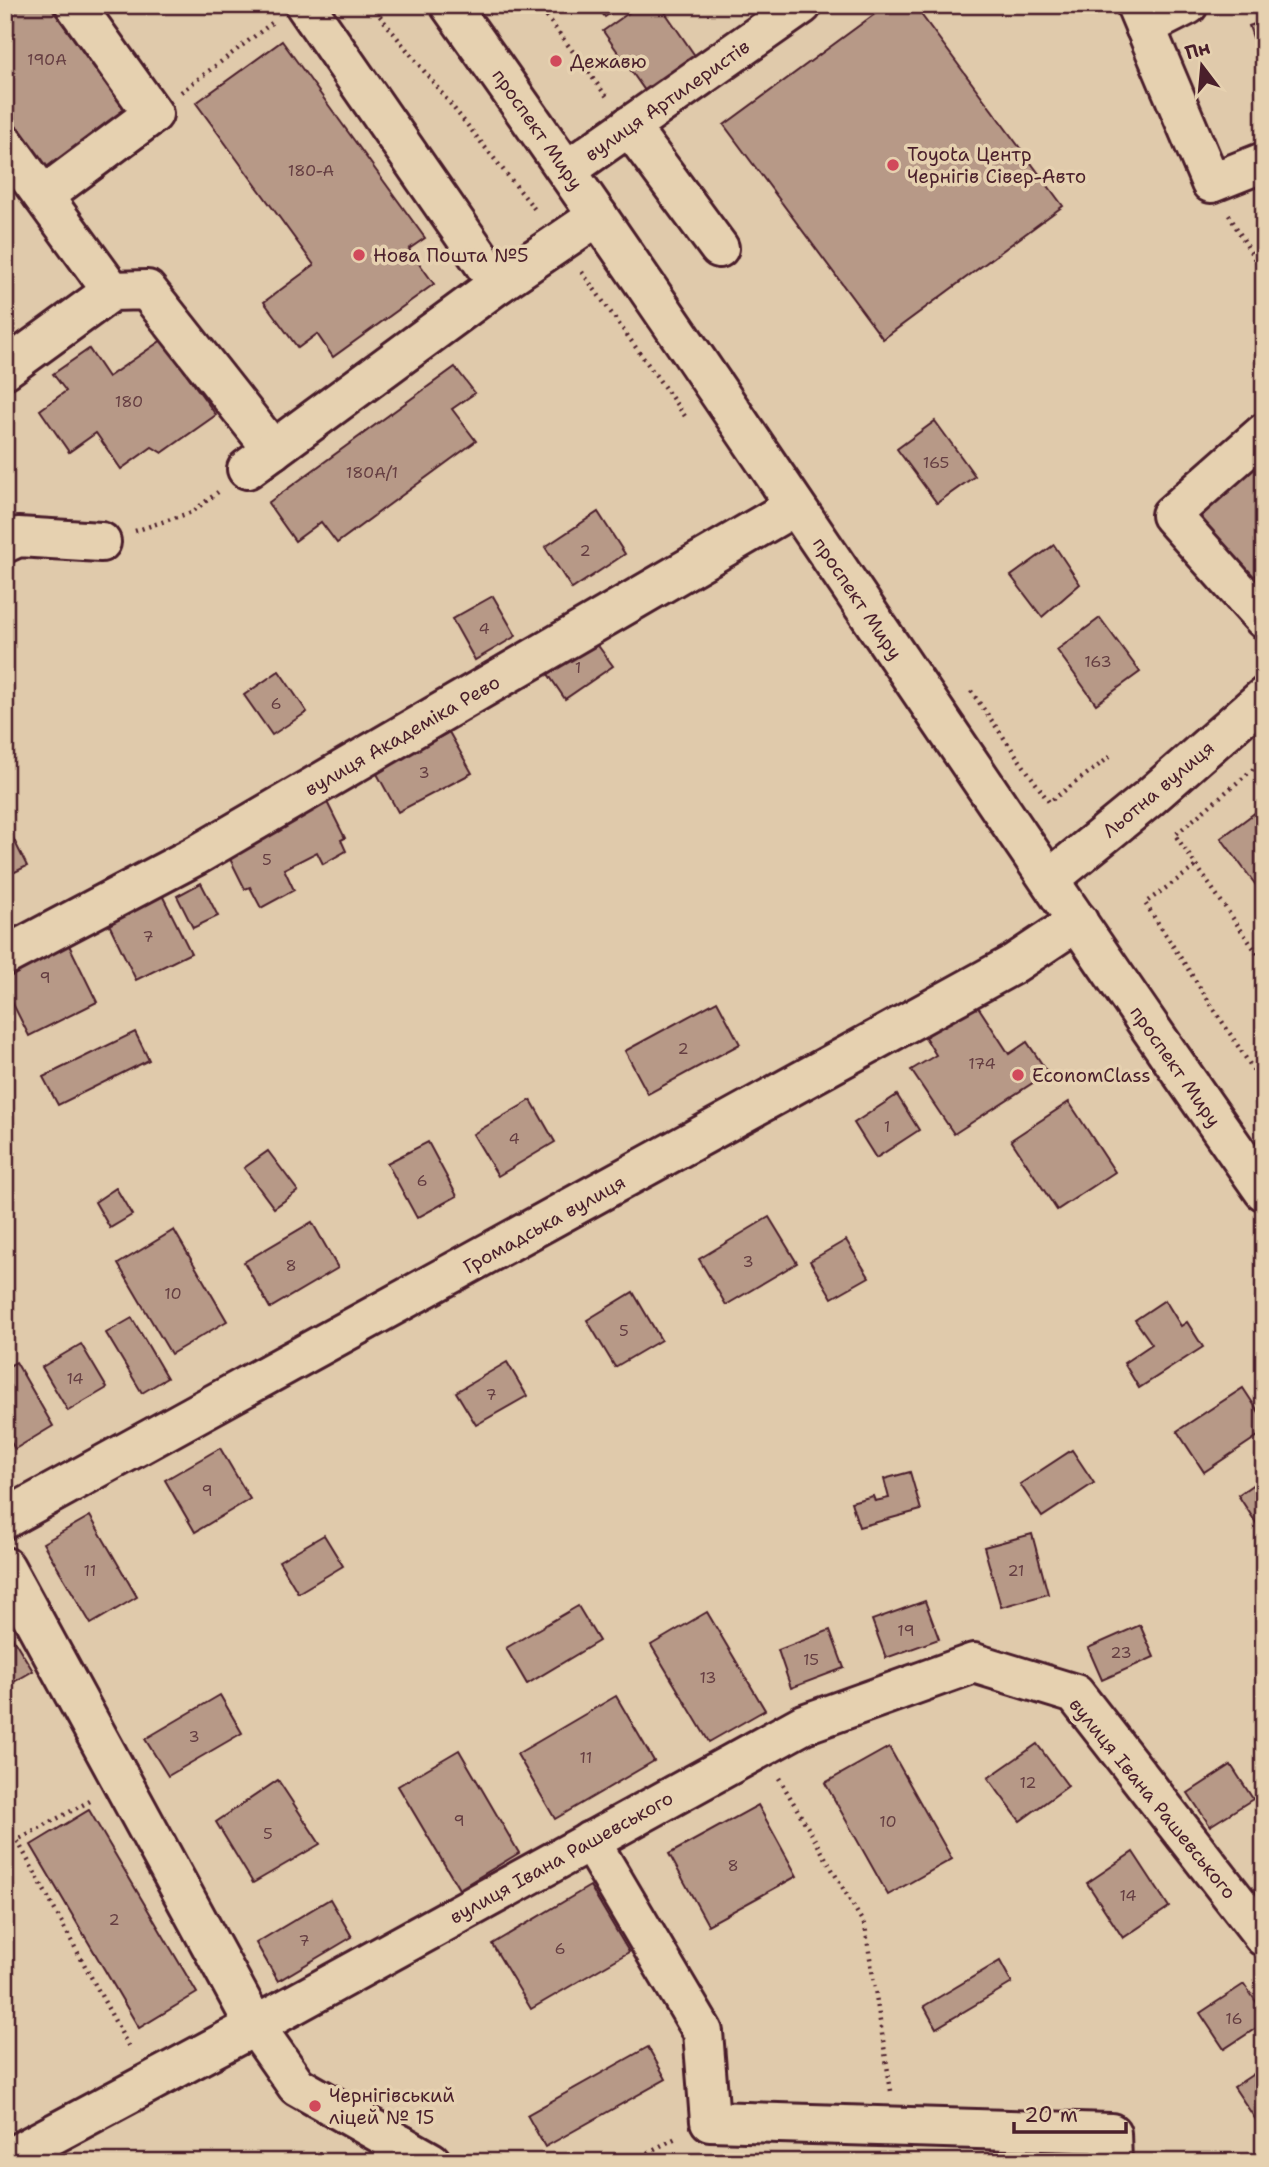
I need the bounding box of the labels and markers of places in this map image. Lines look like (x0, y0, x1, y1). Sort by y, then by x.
place label: Дежавю (570, 49, 647, 74)
marker: Дежавю (548, 53, 564, 69)
place label: Toyota Центр Чернігів Сівер-Авто (907, 142, 1086, 189)
marker: Toyota Центр Чернігів Сівер-Авто (885, 157, 901, 173)
place label: Нова Пошта №5 (373, 243, 529, 268)
marker: Нова Пошта №5 (351, 247, 367, 263)
place label: EconomClass (1032, 1063, 1151, 1088)
marker: EconomClass (1010, 1067, 1026, 1083)
place label: Чернігівський ліцей № 15 (329, 2083, 455, 2130)
marker: Чернігівський ліцей № 15 (307, 2098, 323, 2114)

